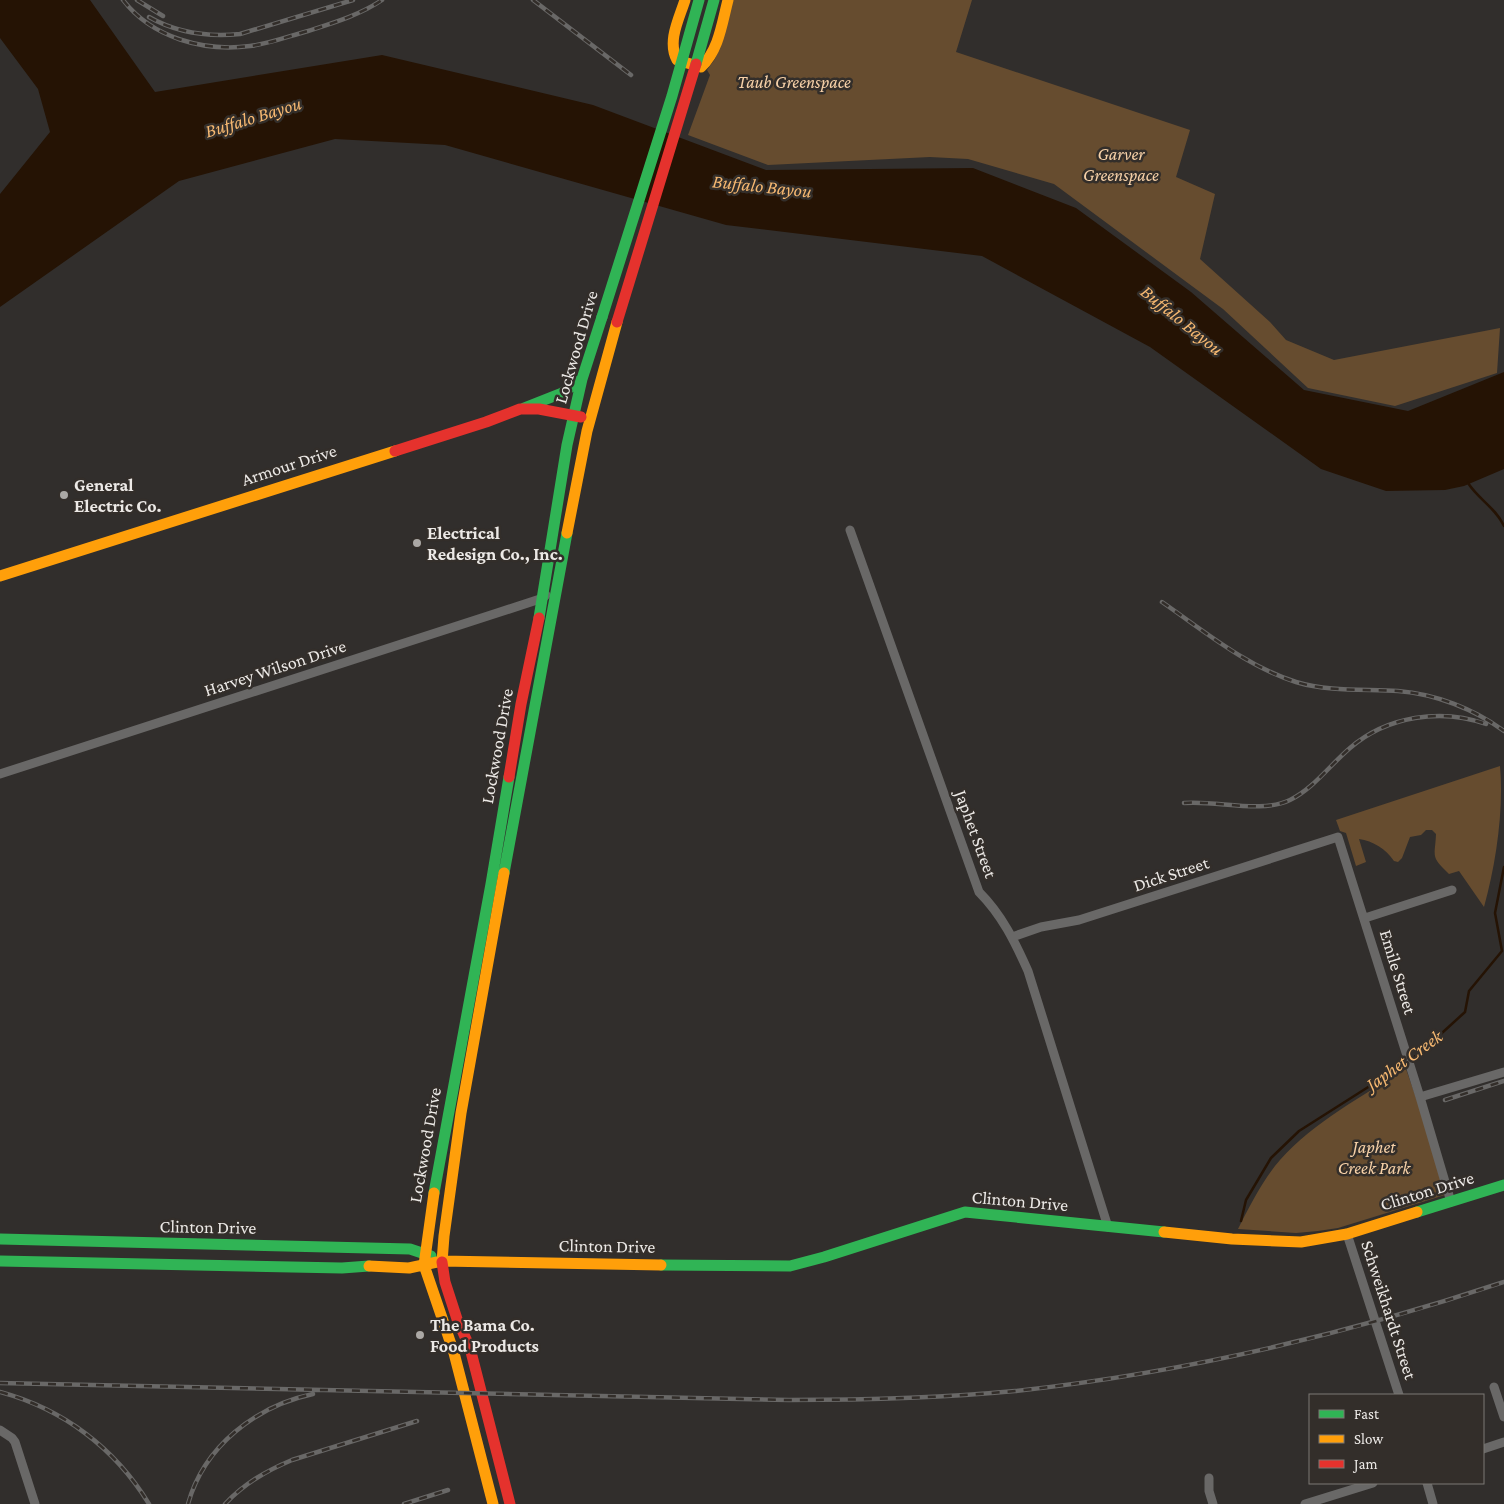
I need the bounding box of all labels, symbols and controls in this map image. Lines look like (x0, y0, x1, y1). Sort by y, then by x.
park label: Taub Greenspace (737, 72, 851, 92)
water label: Buffalo Bayou (202, 92, 304, 142)
park label: Garver Greenspace (1083, 144, 1159, 185)
water label: Buffalo Bayou (711, 170, 813, 202)
water label: Buffalo Bayou (1137, 280, 1228, 360)
street label: Lockwood Drive (550, 288, 602, 406)
street label: Armour Drive (239, 440, 339, 490)
place label: General Electric Co. (74, 475, 161, 516)
marker: General Electric Co. (58, 489, 70, 501)
place label: Electrical Redesign Co., Inc. (427, 523, 563, 564)
marker: Electrical Redesign Co., Inc. (411, 537, 423, 549)
street label: Harvey Wilson Drive (201, 636, 349, 700)
street label: Lockwood Drive (477, 687, 517, 805)
street label: Japhet Street (950, 785, 1002, 882)
street label: Dick Street (1131, 852, 1212, 896)
street label: Emile Street (1376, 927, 1421, 1018)
water label: Japhet Creek (1359, 1025, 1447, 1097)
street label: Lockwood Drive (405, 1086, 445, 1204)
park label: Japhet Creek Park (1338, 1137, 1411, 1178)
street label: Clinton Drive (1378, 1167, 1476, 1215)
street label: Clinton Drive (971, 1187, 1069, 1215)
street label: Clinton Drive (159, 1216, 257, 1238)
street label: Clinton Drive (558, 1235, 656, 1257)
street label: Schweikhardt Street (1357, 1238, 1421, 1383)
place label: The Bama Co. Food Products (430, 1315, 539, 1356)
marker: The Bama Co. Food Products (414, 1329, 426, 1341)
legend (1309, 1394, 1484, 1484)
text: Fast (1354, 1406, 1380, 1422)
text: Slow (1354, 1431, 1384, 1447)
text: Jam (1352, 1456, 1377, 1473)

